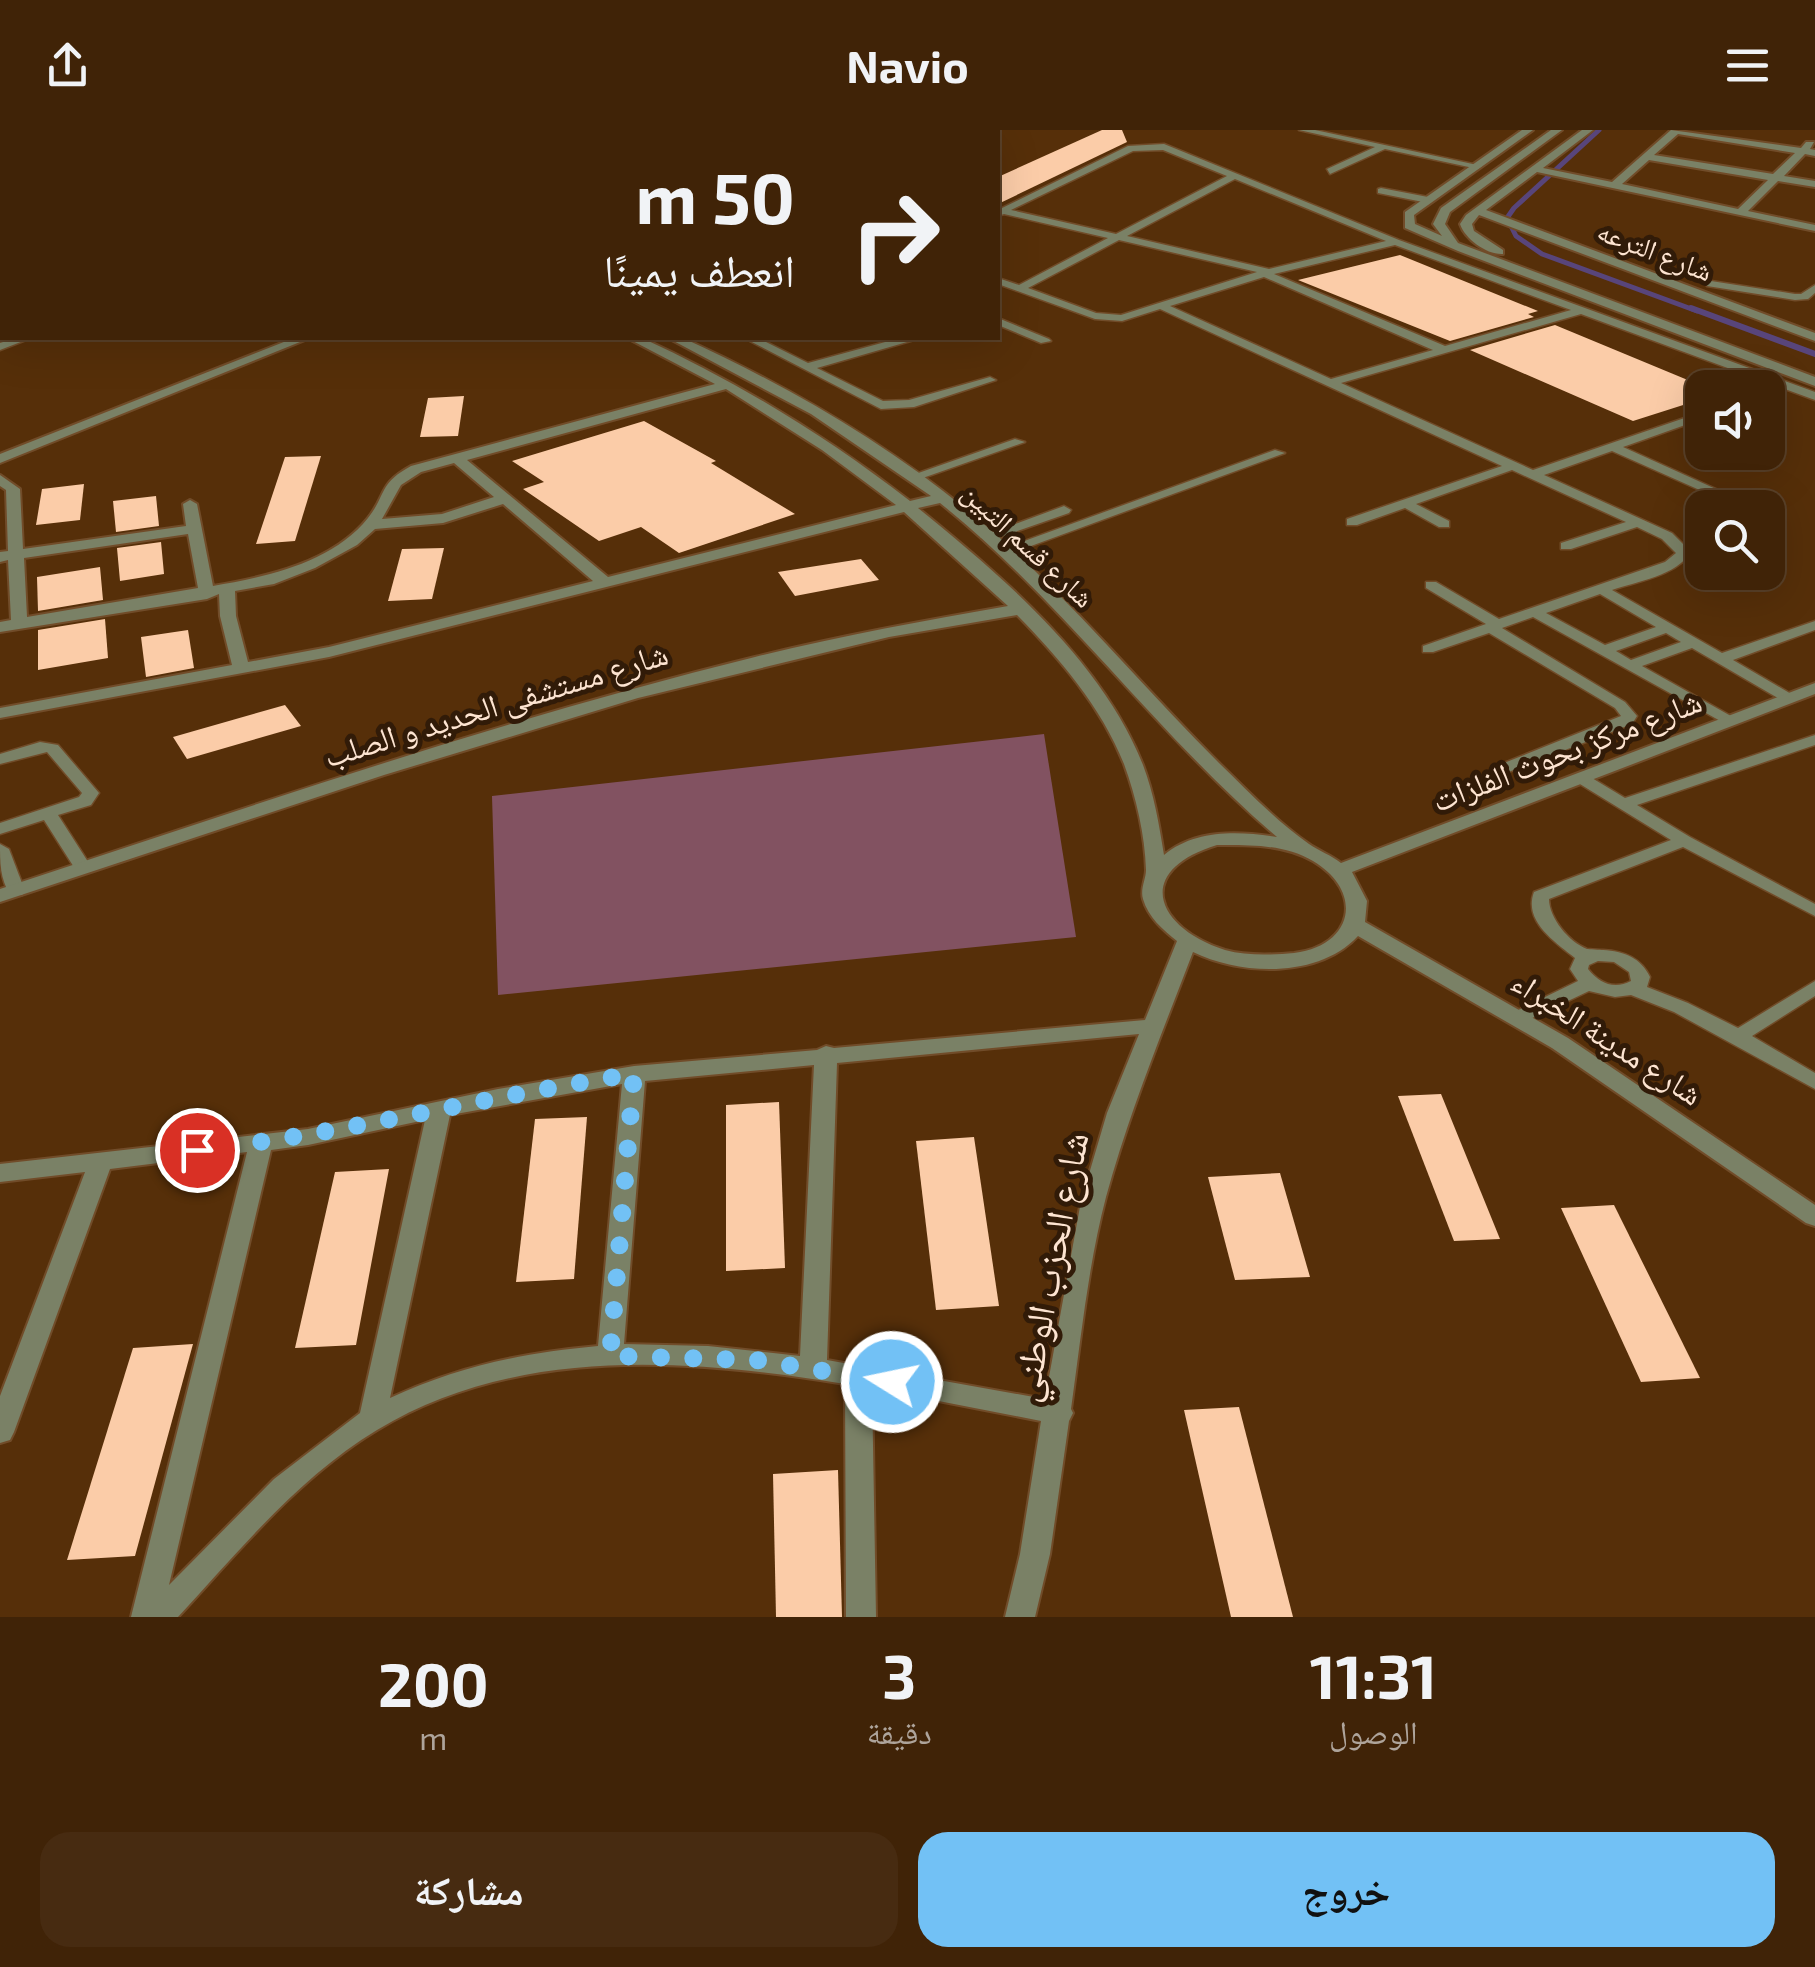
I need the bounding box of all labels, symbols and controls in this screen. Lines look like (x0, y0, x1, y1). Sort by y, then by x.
icon: share (40, 38, 95, 93)
text: Navio (846, 38, 969, 92)
icon: menu (1720, 38, 1775, 93)
text: 50 m (635, 154, 795, 238)
icon: right (830, 170, 960, 300)
street label: شارع الترعه (1592, 213, 1718, 289)
text: انعطف يمينًا (603, 242, 795, 296)
map controls (1685, 370, 1785, 590)
button: sound (1685, 370, 1785, 470)
street label: شارع قسم التبين (954, 474, 1102, 616)
button: search (1685, 490, 1785, 590)
street label: شارع مستشفى الحديد و الصلب (319, 633, 673, 776)
street label: شارع مركز بحوث الفلزات (1426, 680, 1708, 821)
street label: شارع مدينة الخبراء (1504, 961, 1710, 1114)
pin (155, 1108, 240, 1193)
icon: arrive (170, 1123, 225, 1178)
street label: شارع الحزب الوطني (999, 1128, 1105, 1407)
position arrow (840, 1330, 944, 1434)
text: 3 (882, 1639, 916, 1711)
text: 11:31 (1310, 1639, 1437, 1711)
text: 200 (378, 1647, 489, 1719)
text: دقيقة (867, 1712, 932, 1750)
text: الوصول (1329, 1712, 1418, 1750)
text: m (419, 1718, 447, 1756)
button: مشاركة (40, 1832, 898, 1947)
button: خروج (918, 1832, 1775, 1947)

